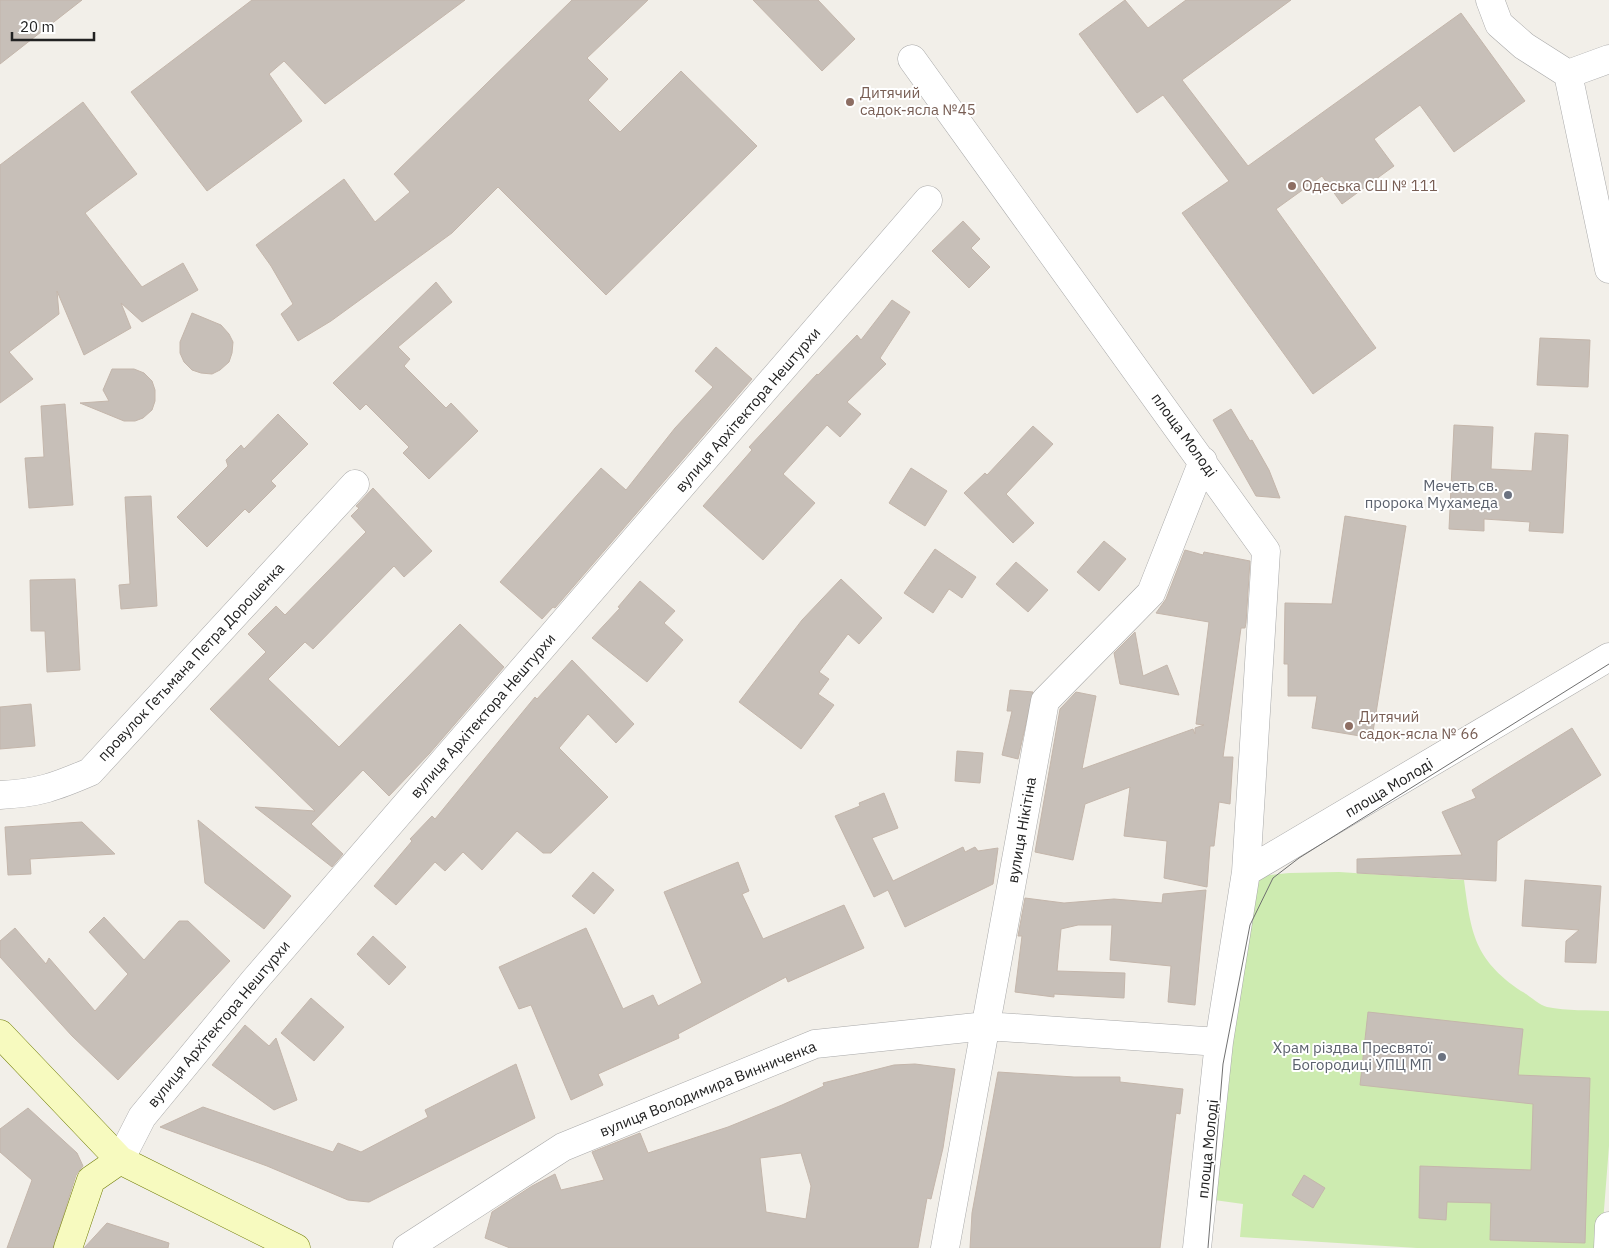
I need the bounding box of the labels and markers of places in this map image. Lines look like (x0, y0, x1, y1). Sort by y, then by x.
place label: Дитячий садок-ясла №45 (860, 83, 976, 119)
marker: Дитячий садок-ясла №45 (844, 96, 856, 108)
place label: Одеська СШ № 111 (1302, 176, 1438, 195)
marker: Одеська СШ № 111 (1286, 180, 1298, 192)
place label: Мечеть св. пророка Мухамеда (1365, 476, 1498, 512)
marker: Мечеть св. пророка Мухамеда (1502, 489, 1514, 501)
place label: Дитячий садок-ясла № 66 (1359, 707, 1478, 743)
marker: Дитячий садок-ясла № 66 (1343, 720, 1355, 732)
place label: Храм різдва Пресвятої Богородиці УПЦ МП (1273, 1038, 1432, 1074)
marker: Храм різдва Пресвятої Богородиці УПЦ МП (1436, 1051, 1448, 1063)

